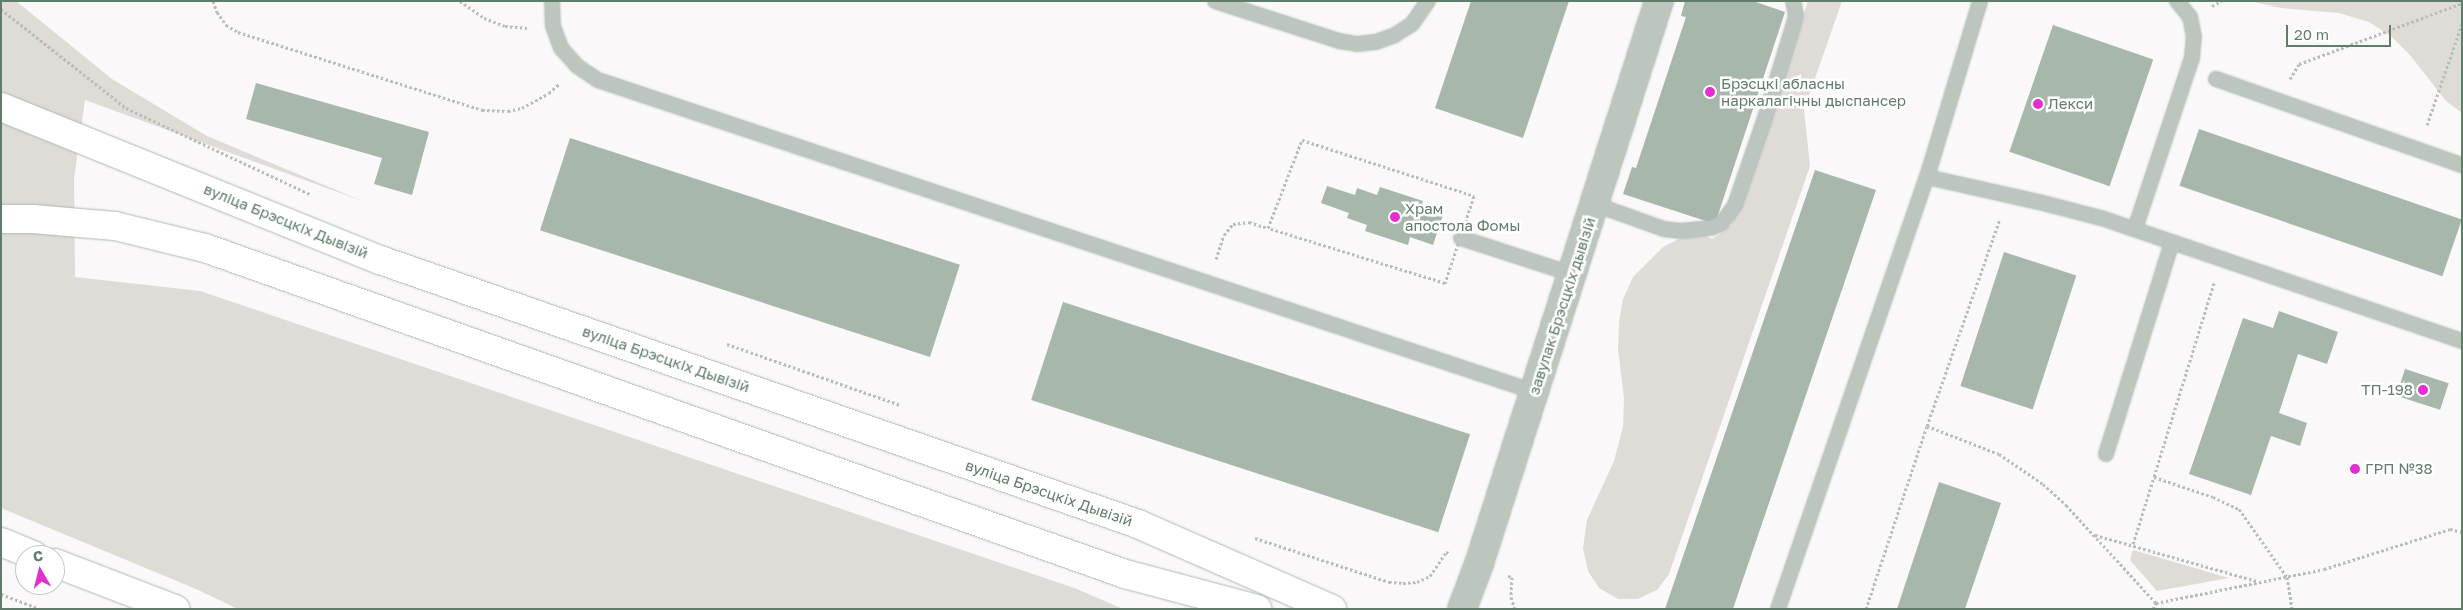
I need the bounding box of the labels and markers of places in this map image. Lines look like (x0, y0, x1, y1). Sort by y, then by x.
place label: Брэсцкі абласны наркалагічны дыспансер (1721, 74, 1906, 109)
marker: Брэсцкі абласны наркалагічны дыспансер (1703, 85, 1717, 99)
place label: Лекси (2048, 95, 2093, 113)
marker: Лекси (2032, 98, 2044, 110)
place label: Храм апостола Фомы (1405, 199, 1520, 234)
marker: Храм апостола Фомы (1389, 211, 1401, 223)
place label: ТП-198 (2361, 381, 2413, 399)
marker: ТП-198 (2417, 384, 2429, 396)
place label: ГРП №38 (2365, 460, 2433, 478)
marker: ГРП №38 (2349, 463, 2361, 475)

